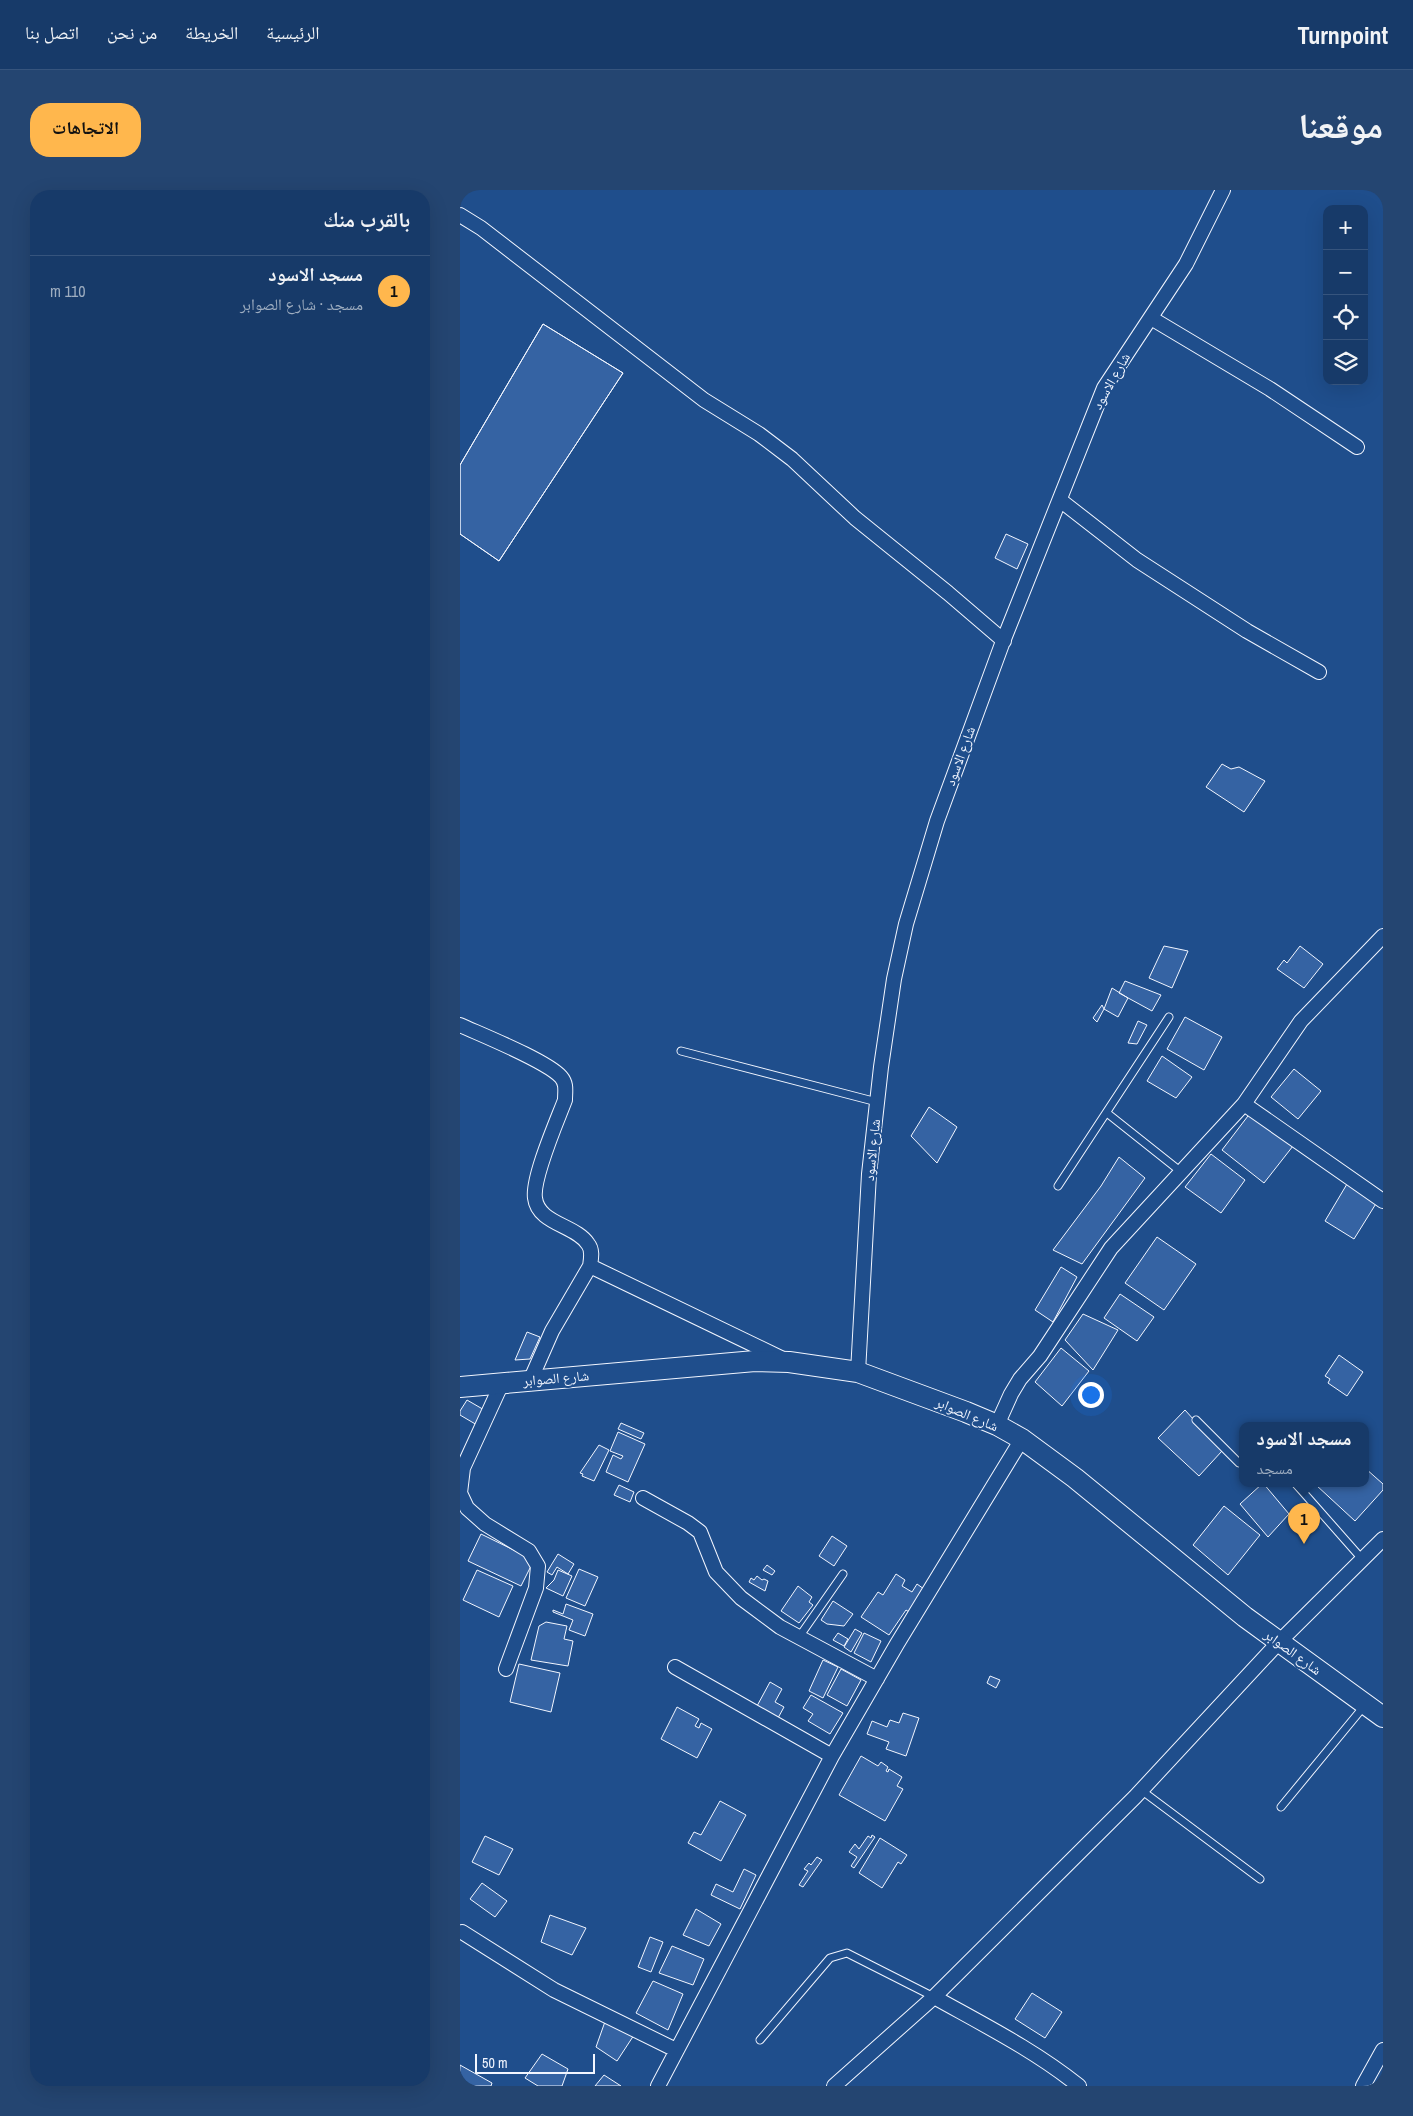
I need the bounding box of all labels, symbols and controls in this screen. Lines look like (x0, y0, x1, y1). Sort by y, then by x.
text: Turnpoint (1298, 19, 1388, 51)
text: اتصل بنا (25, 20, 79, 45)
text: من نحن (107, 20, 157, 45)
text: الخريطة (185, 20, 238, 45)
text: الرئيسية (266, 20, 320, 45)
text: موقعنا (1298, 102, 1383, 149)
button: الاتجاهات (30, 103, 141, 157)
text: بالقرب منك (323, 205, 410, 234)
map controls (1323, 205, 1368, 385)
button: + (1323, 205, 1368, 250)
button: − (1323, 250, 1368, 295)
text: مسجد الاسود (268, 261, 363, 287)
text: 110 m (50, 280, 86, 302)
text: 1 (390, 280, 398, 302)
text: مسجد · شارع الصوابر (240, 293, 363, 315)
button: locate (1323, 295, 1368, 340)
button: layers (1323, 340, 1368, 385)
street label: شارع الاسود (1088, 350, 1135, 413)
street label: شارع الاسود (941, 724, 980, 789)
street label: شارع الاسود (860, 1118, 885, 1182)
street label: شارع الصوابر (521, 1366, 590, 1391)
your location (1078, 1382, 1104, 1408)
street label: شارع الصوابر (932, 1392, 1001, 1436)
popup (1239, 1422, 1369, 1487)
text: مسجد الاسود (1257, 1425, 1351, 1451)
text: مسجد (1257, 1457, 1293, 1479)
pin: 1 (1288, 1503, 1320, 1544)
street label: شارع الصوابر (1259, 1625, 1325, 1680)
scale bar (475, 2051, 595, 2074)
text: 50 m (482, 2054, 508, 2072)

